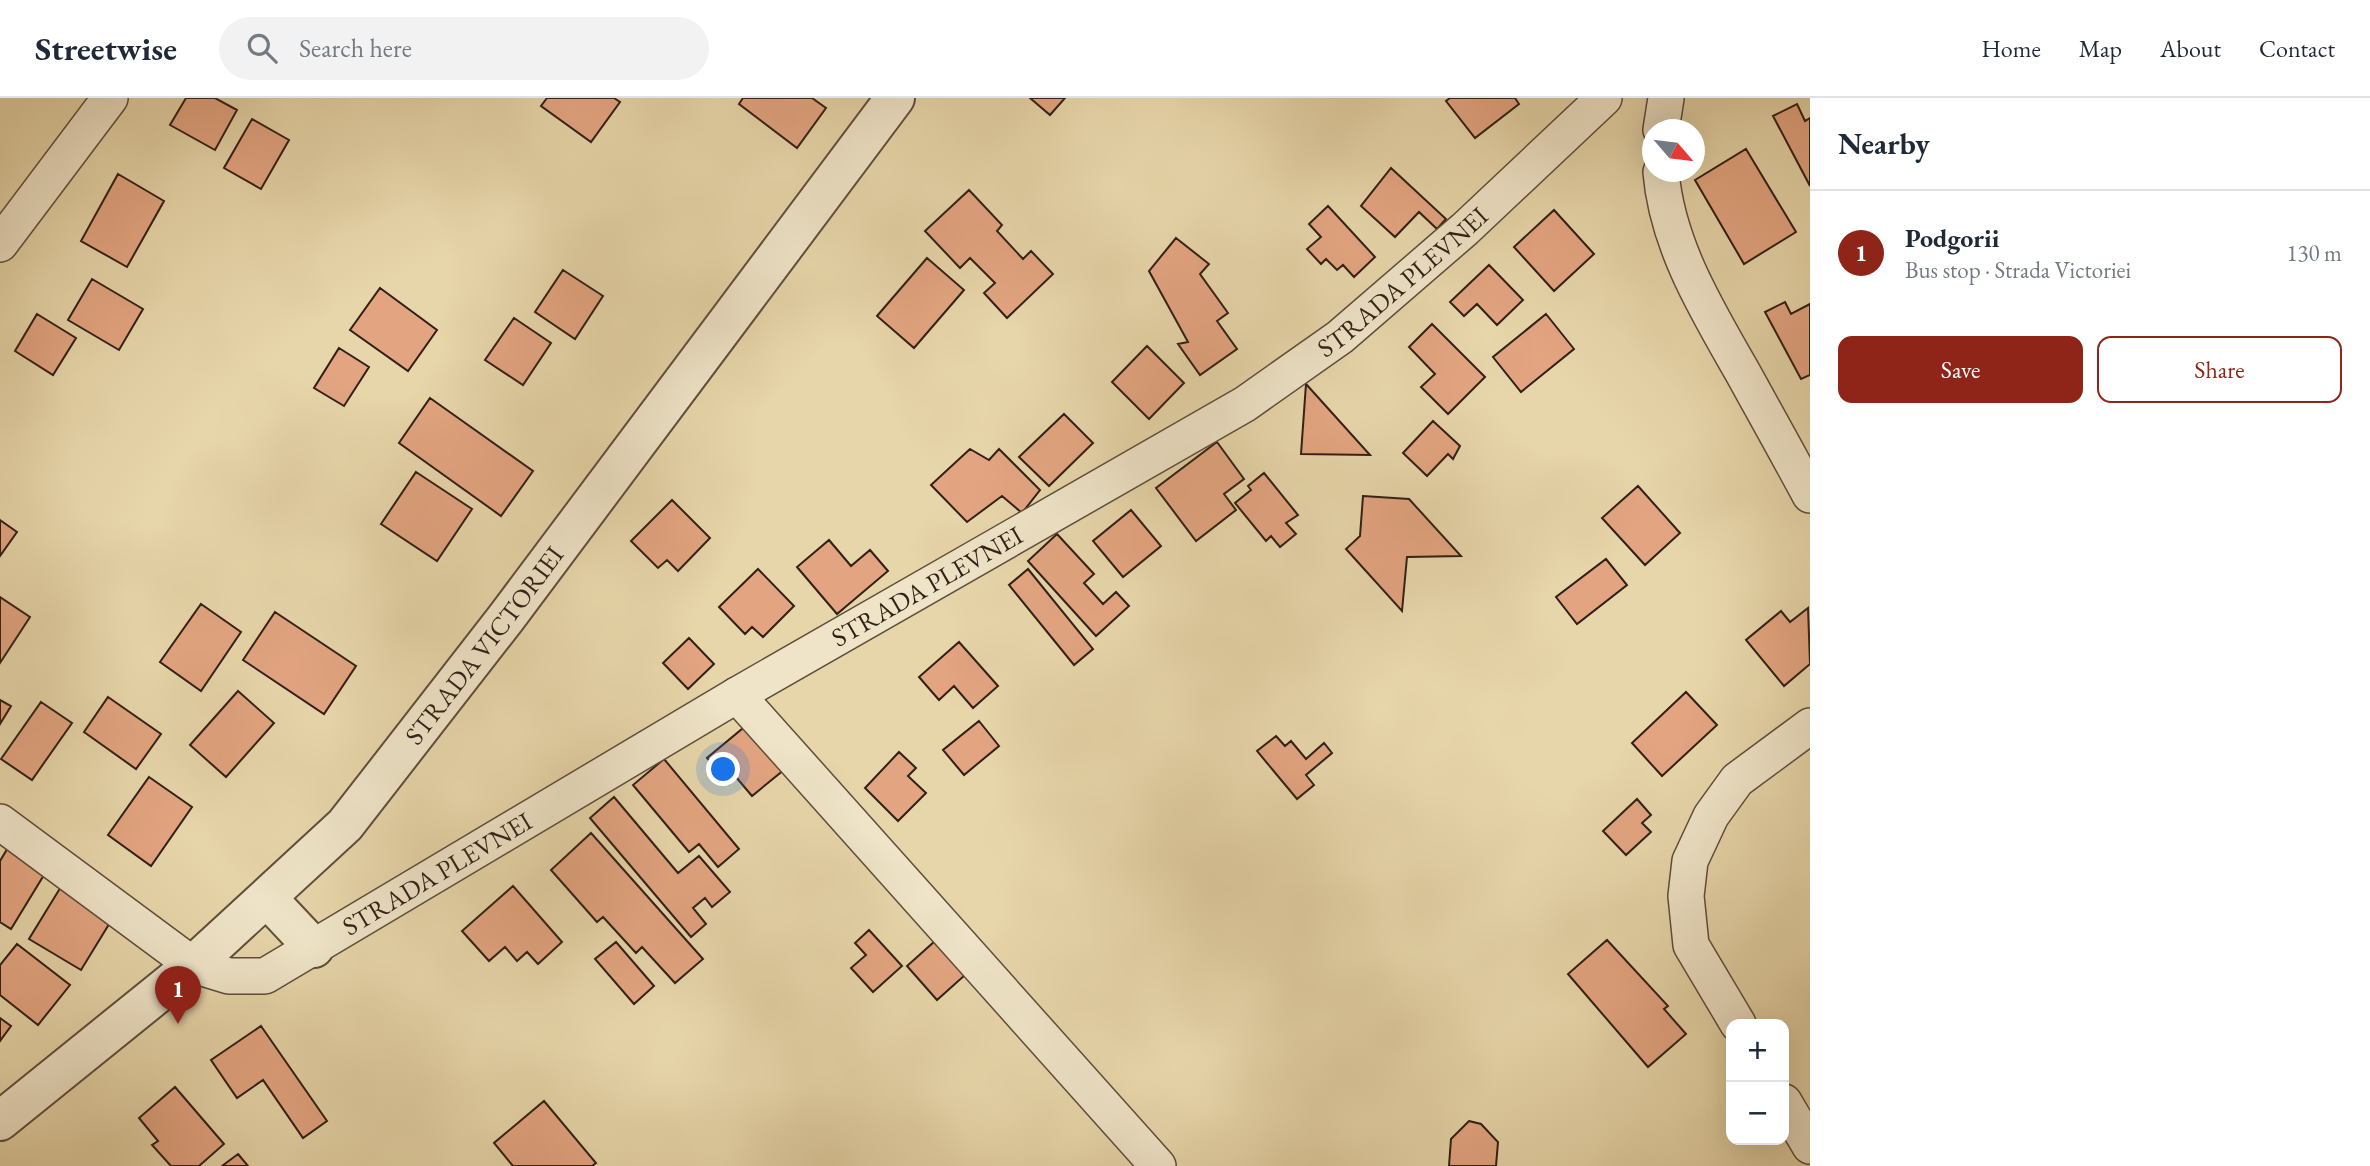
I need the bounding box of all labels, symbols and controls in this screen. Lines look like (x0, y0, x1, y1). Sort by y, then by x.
search box (219, 17, 709, 80)
text: Streetwise (35, 27, 177, 70)
icon: search (243, 29, 281, 67)
text: Search here (299, 31, 412, 65)
text: Home (1981, 33, 2041, 64)
text: Map (2079, 33, 2122, 64)
text: About (2160, 33, 2221, 64)
text: Contact (2259, 33, 2335, 64)
north arrow (1642, 119, 1705, 182)
text: Nearby (1838, 124, 1930, 163)
street label: STRADA PLEVNEI (1310, 199, 1495, 365)
text: Podgorii (1905, 221, 1999, 255)
text: 1 (1855, 238, 1867, 268)
text: 130 m (2286, 238, 2342, 268)
text: Bus stop · Strada Victoriei (1905, 255, 2131, 285)
button: Save (1838, 336, 2083, 403)
button: Share (2097, 336, 2342, 403)
street label: STRADA PLEVNEI (825, 518, 1029, 654)
street label: STRADA VICTORIEI (397, 539, 571, 751)
your location (706, 752, 740, 786)
street label: STRADA PLEVNEI (336, 804, 538, 943)
pin: 1 (155, 966, 201, 1024)
map controls (1726, 1019, 1789, 1145)
button: + (1726, 1019, 1789, 1082)
button: − (1726, 1082, 1789, 1145)

